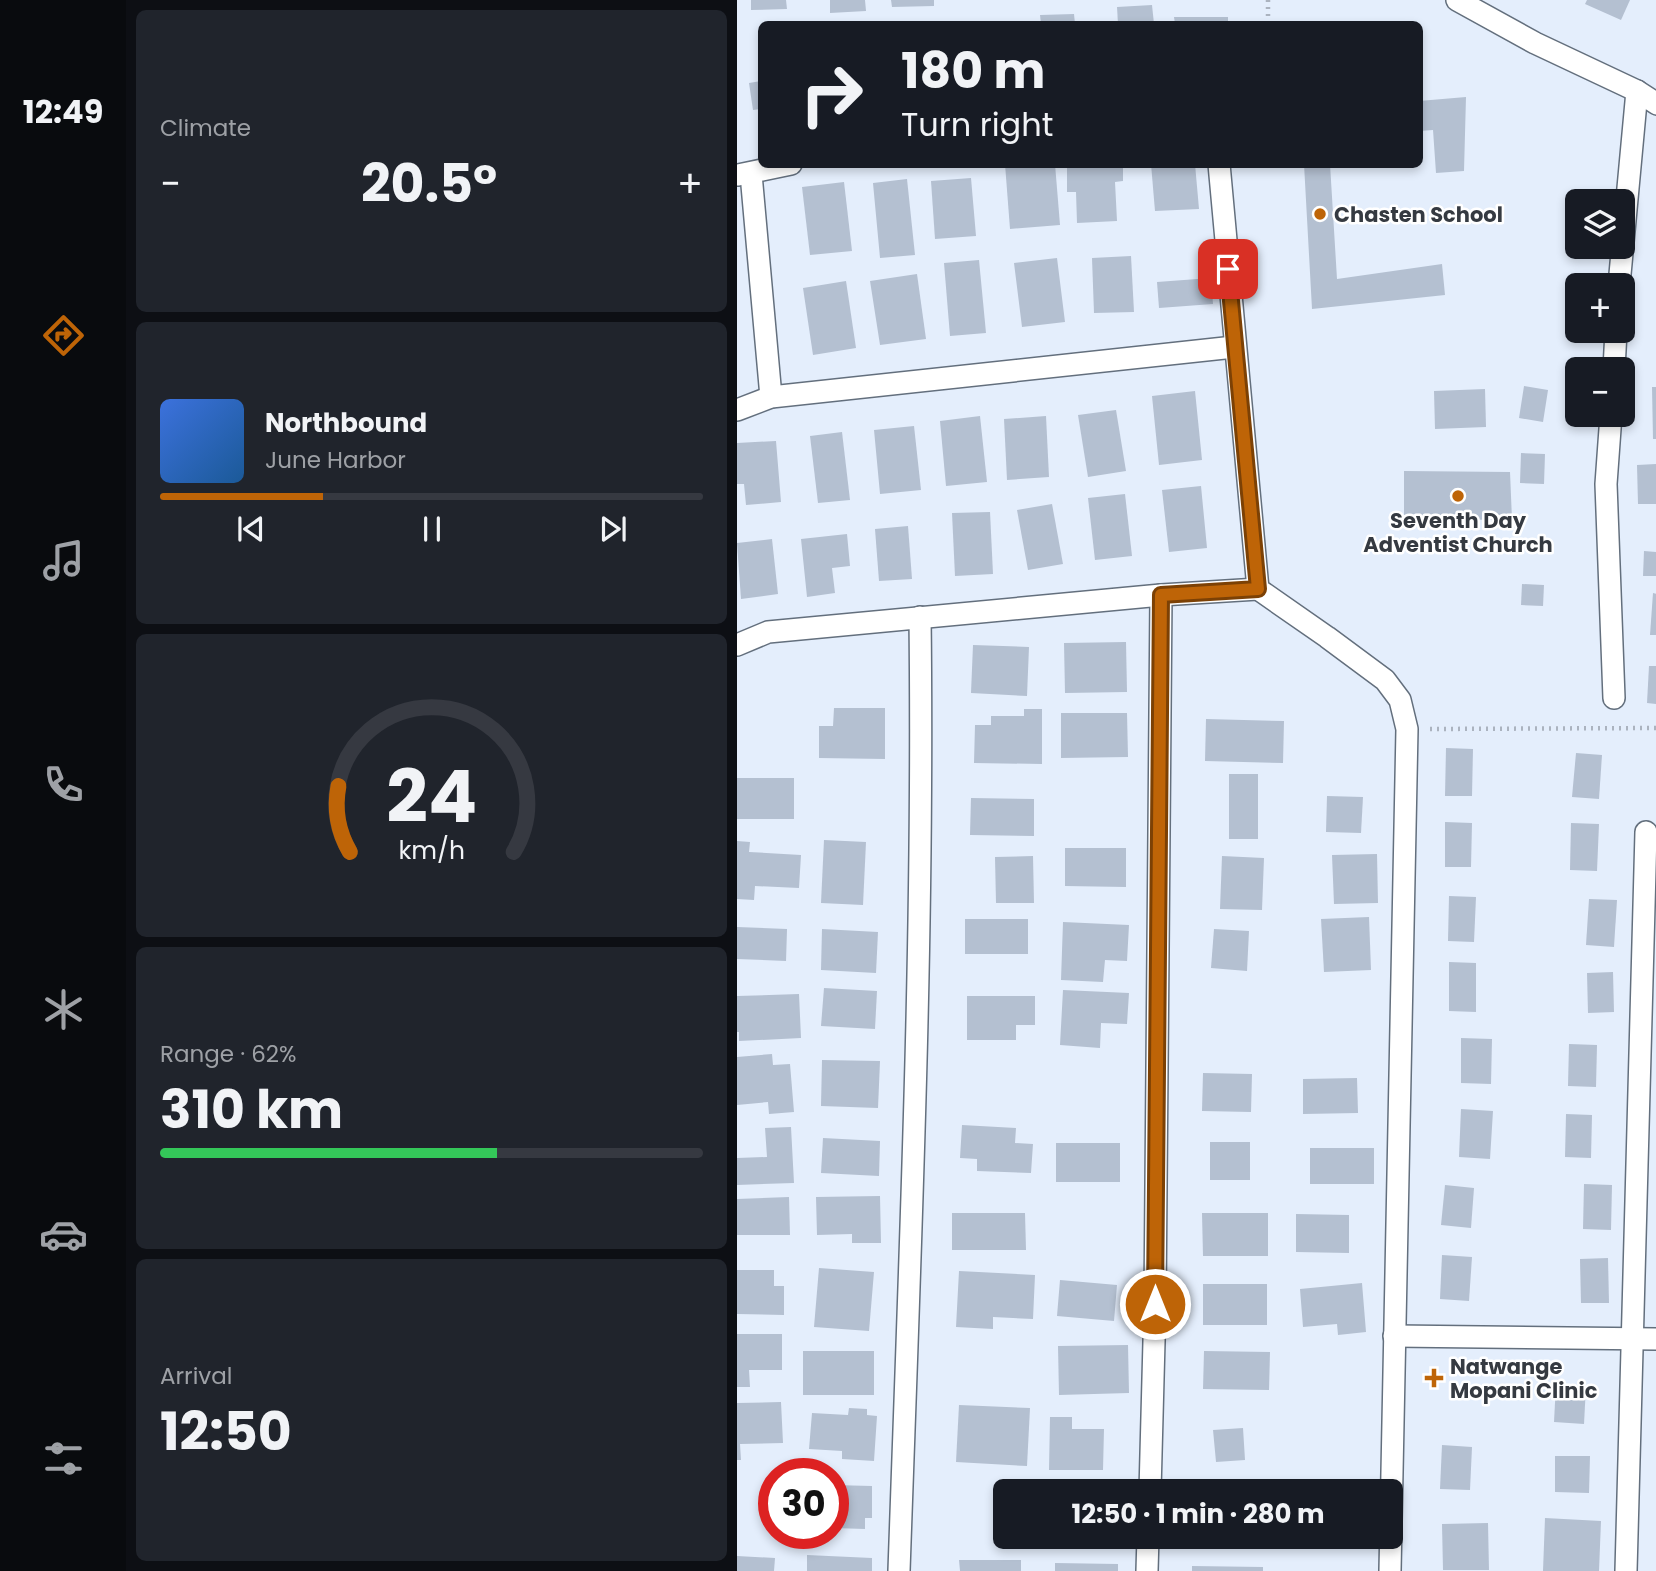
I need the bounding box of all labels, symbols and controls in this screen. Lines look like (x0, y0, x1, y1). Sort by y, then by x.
text: 180 m (901, 37, 1045, 105)
icon: right (786, 49, 877, 140)
text: 12:49 (23, 89, 103, 134)
text: Turn right (901, 102, 1053, 147)
text: Climate (160, 112, 251, 144)
text: 20.5° (361, 147, 497, 220)
text: − (160, 157, 181, 210)
text: + (677, 157, 703, 210)
map controls (1565, 189, 1635, 427)
button: layers (1565, 189, 1635, 259)
place label: Chasten School (1334, 200, 1503, 229)
marker: Chasten School (1312, 206, 1328, 222)
pin (1198, 239, 1258, 299)
icon: arrive (1209, 250, 1247, 288)
button: + (1565, 273, 1635, 343)
icon: directions (39, 311, 88, 360)
button: − (1565, 357, 1635, 427)
text: Northbound (265, 405, 427, 441)
text: June Harbor (265, 444, 406, 476)
marker: Seventh Day Adventist Church (1450, 488, 1466, 504)
place label: Seventh Day Adventist Church (1363, 506, 1553, 559)
icon: previous (232, 510, 270, 548)
icon: pause (413, 510, 451, 548)
icon: next (594, 510, 632, 548)
icon: music (39, 536, 88, 585)
text: 24 (386, 746, 477, 847)
icon: phone (39, 760, 88, 809)
text: km/h (398, 832, 465, 867)
icon: climate (39, 985, 88, 1034)
text: Range · 62% (160, 1038, 297, 1070)
text: 310 km (160, 1073, 343, 1146)
icon: car (39, 1210, 88, 1259)
position arrow (1118, 1267, 1192, 1341)
place label: Natwange Mopani Clinic (1450, 1352, 1598, 1405)
text: Arrival (160, 1360, 232, 1392)
marker: Natwange Mopani Clinic (1424, 1368, 1444, 1388)
text: 12:50 (160, 1395, 292, 1468)
icon: filters (39, 1434, 88, 1483)
speed limit sign: 30 (758, 1458, 849, 1549)
text: 12:50 · 1 min · 280 m (1071, 1496, 1325, 1532)

